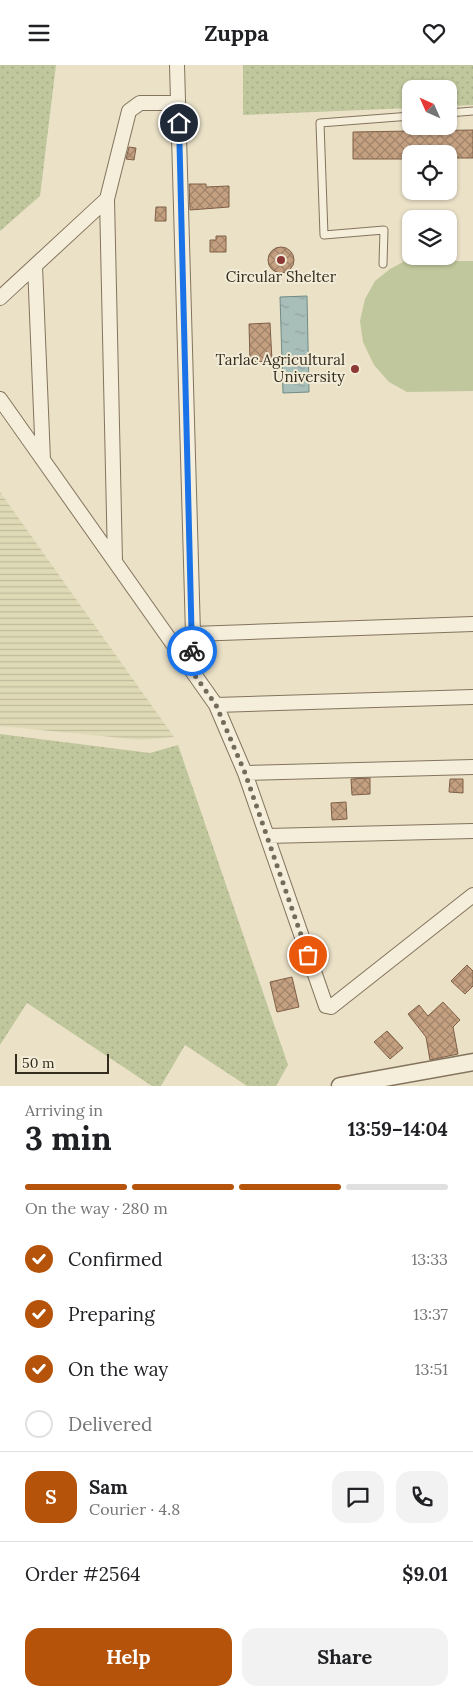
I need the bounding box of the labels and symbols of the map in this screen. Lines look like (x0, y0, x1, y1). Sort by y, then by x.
north arrow (402, 80, 458, 135)
pin (158, 102, 200, 144)
marker: Circular Shelter (275, 254, 287, 266)
place label: Circular Shelter (226, 267, 337, 286)
place label: Tarlac Agricultural University (215, 350, 345, 386)
marker: Tarlac Agricultural University (349, 363, 361, 375)
courier (167, 626, 217, 676)
pin (287, 934, 329, 976)
scale bar (15, 1051, 109, 1074)

